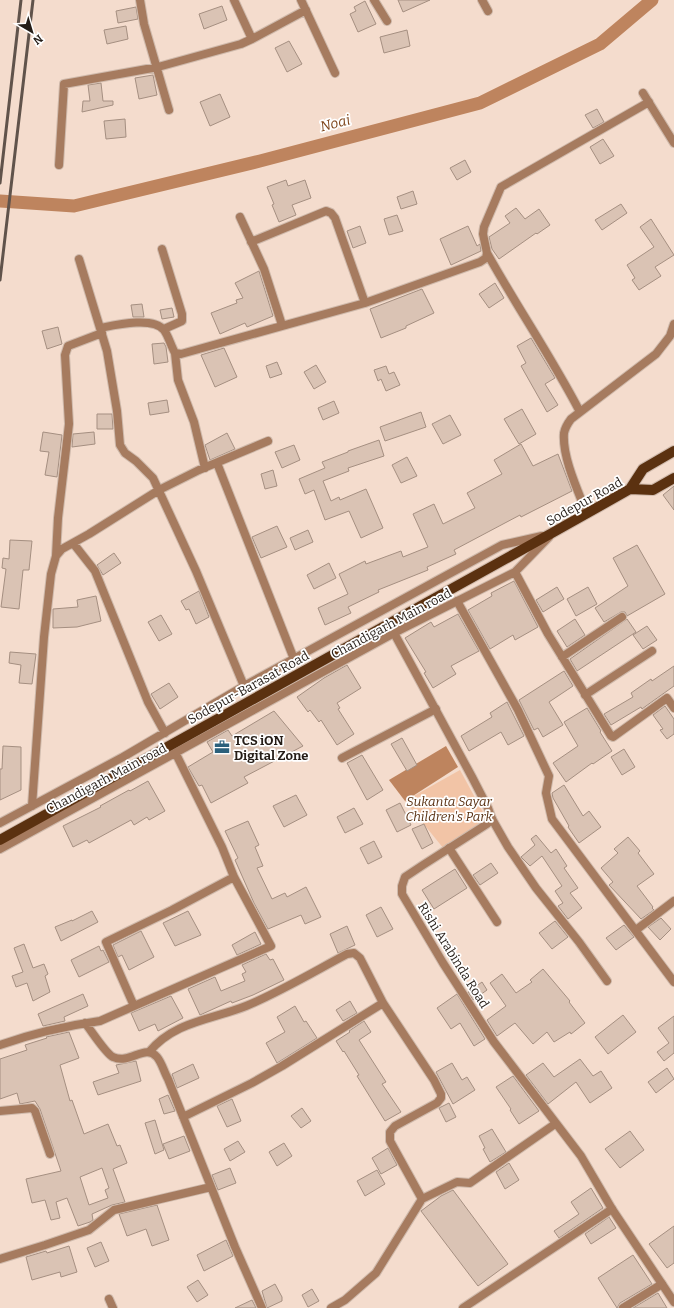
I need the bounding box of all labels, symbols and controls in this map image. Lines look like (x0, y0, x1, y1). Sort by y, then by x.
north arrow (12, 12, 52, 52)
text: N (30, 32, 45, 48)
water label: Noai (318, 112, 352, 135)
street label: Sodepur Road (544, 474, 625, 529)
street label: Chandigarh Main road (328, 585, 454, 662)
street label: Sodepur-Barasat Road (185, 648, 312, 727)
place label: TCS iON Digital Zone (234, 733, 308, 763)
office icon: TCS iON Digital Zone (213, 738, 231, 756)
street label: Chandigarh Main road (43, 740, 169, 817)
park label: Sukanta Sayar Children's Park (405, 794, 493, 824)
street label: Rishi Arabinda Road (415, 900, 492, 1011)

